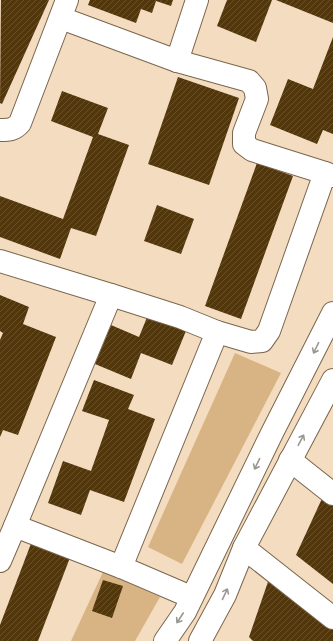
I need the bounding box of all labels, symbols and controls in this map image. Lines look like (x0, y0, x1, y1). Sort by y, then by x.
one-way arrow (312, 342, 319, 354)
one-way arrow (297, 434, 305, 446)
one-way arrow (253, 458, 260, 470)
one-way arrow (222, 589, 229, 601)
one-way arrow (176, 612, 184, 624)

